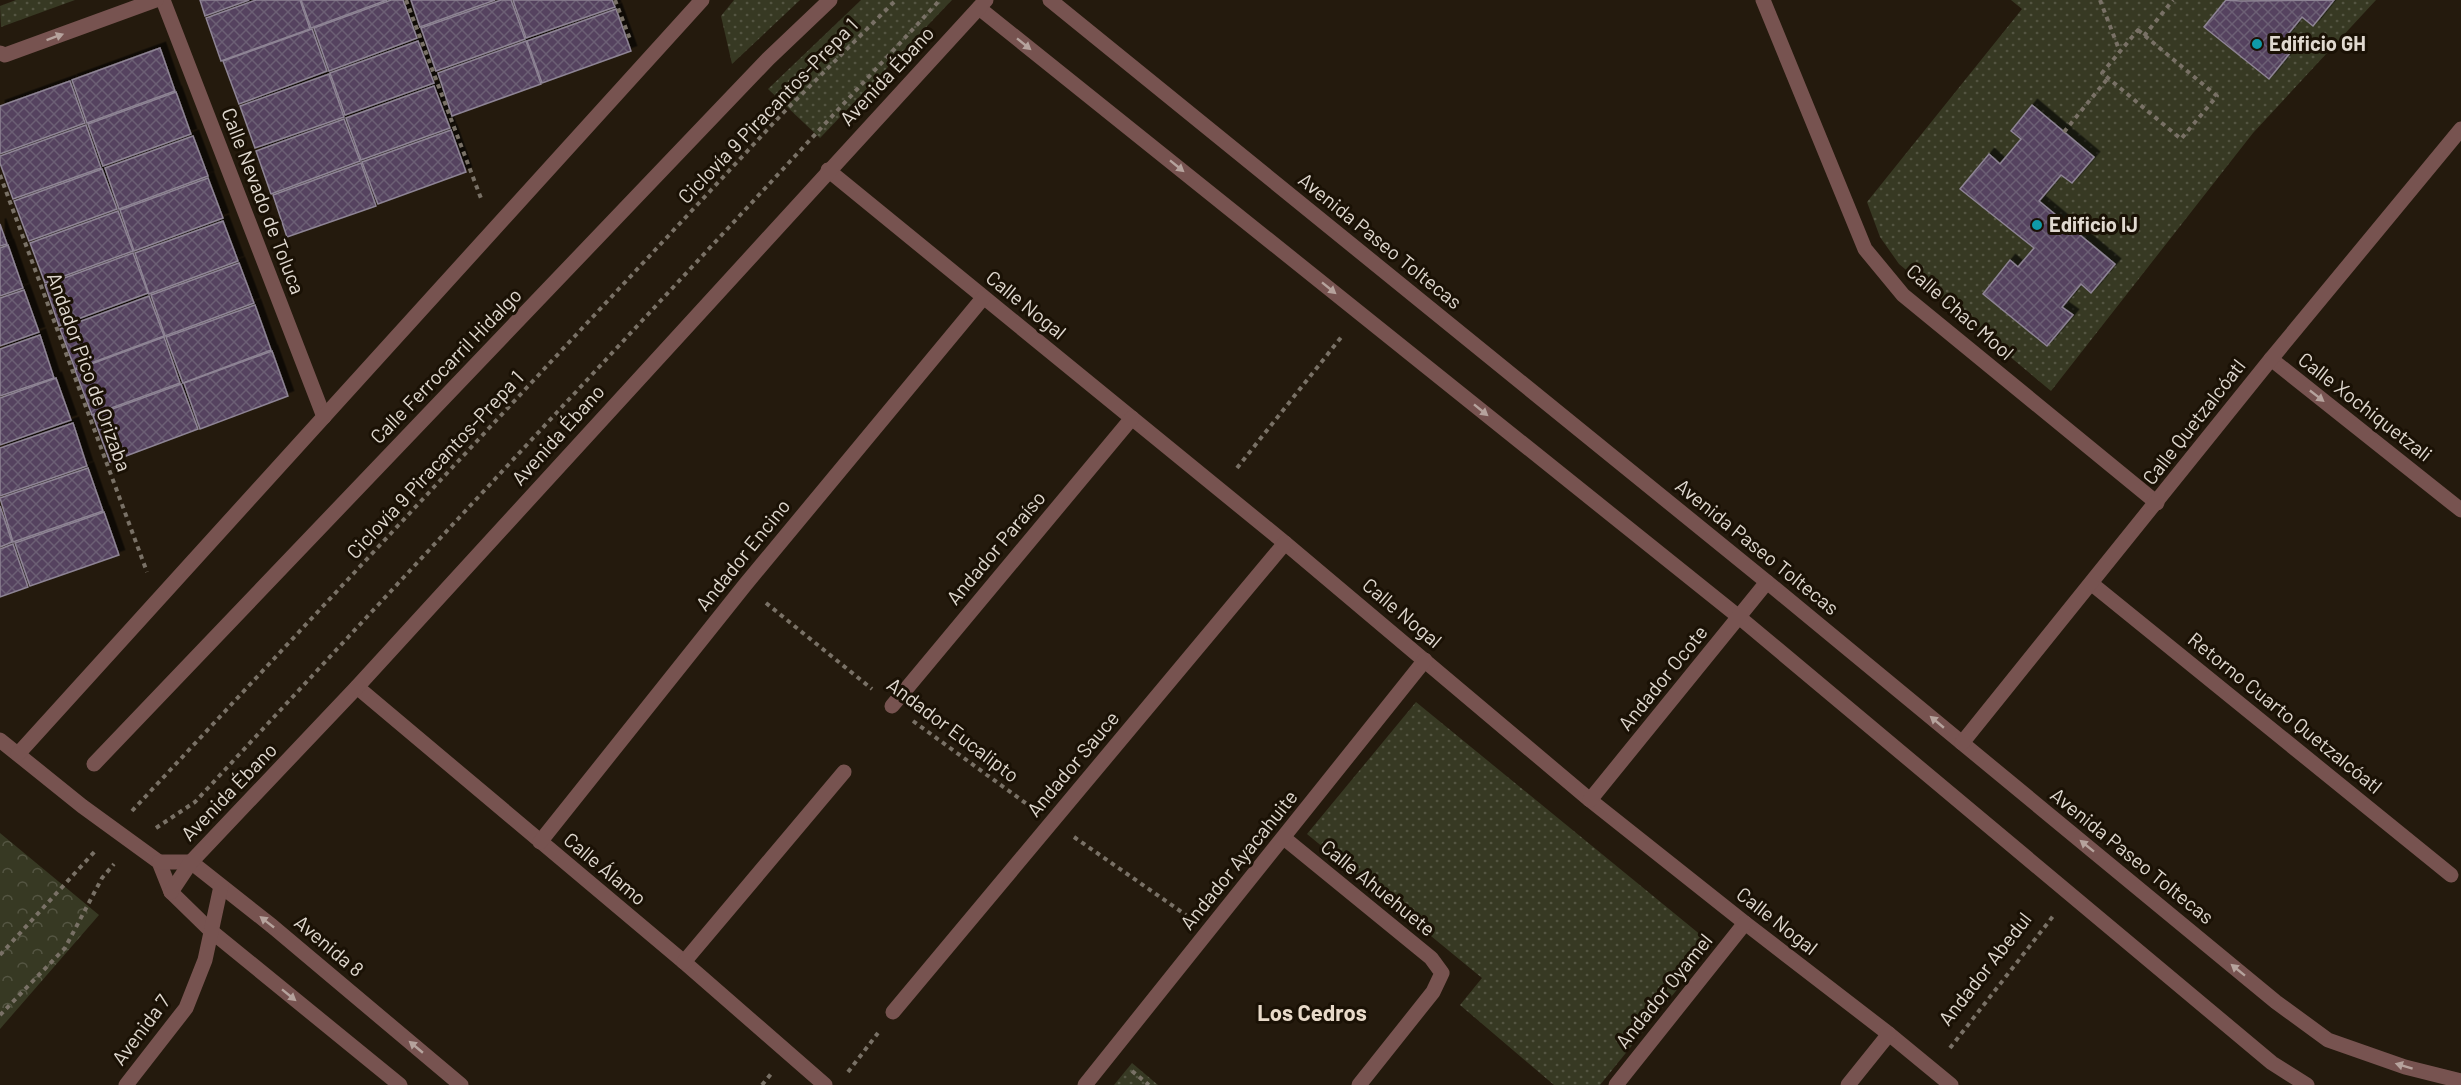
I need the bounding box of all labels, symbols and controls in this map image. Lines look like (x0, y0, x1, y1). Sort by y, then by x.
street label: Ciclovía 9 Piracantos-Prepa 1 (672, 13, 862, 208)
street label: Avenida Ébano (834, 21, 938, 130)
place label: Edificio GH (2269, 31, 2366, 55)
one-way arrow (46, 32, 64, 42)
marker: Edificio GH (2250, 37, 2264, 51)
one-way arrow (1017, 38, 1032, 50)
street label: Calle Nevado de Toluca (217, 104, 311, 297)
one-way arrow (1169, 159, 1184, 172)
street label: Avenida Paseo Toltecas (1294, 167, 1467, 313)
place label: Edificio IJ (2049, 212, 2138, 236)
marker: Edificio IJ (2030, 218, 2044, 232)
street label: Calle Chac Mool (1902, 258, 2019, 364)
street label: Calle Nogal (982, 265, 1071, 344)
street label: Andador Pico de Orizaba (43, 269, 137, 474)
one-way arrow (1321, 281, 1337, 294)
street label: Calle Ferrocarril Hidalgo (365, 282, 526, 448)
street label: Calle Xochiquetzali (2294, 347, 2437, 466)
street label: Calle Quetzalcóatl (2137, 354, 2250, 489)
street label: Ciclovía 9 Piracantos-Prepa 1 (341, 365, 528, 563)
street label: Avenida Ébano (506, 379, 609, 490)
one-way arrow (2309, 389, 2324, 401)
one-way arrow (1473, 403, 1489, 416)
street label: Avenida Paseo Toltecas (1671, 473, 1844, 619)
street label: Andador Paraíso (941, 486, 1050, 609)
street label: Andador Encino (690, 494, 795, 615)
street label: Calle Nogal (1358, 572, 1447, 652)
street label: Andador Ocote (1613, 620, 1712, 735)
street label: Retorno Cuarto Quetzalcóatl (2184, 627, 2388, 798)
street label: Andador Eucalipto (883, 672, 1024, 787)
street label: Andador Sauce (1021, 706, 1123, 821)
one-way arrow (1929, 716, 1945, 729)
street label: Avenida Ébano (175, 737, 281, 845)
street label: Avenida Paseo Toltecas (2046, 782, 2219, 928)
street label: Andador Ayacahuite (1175, 785, 1302, 934)
street label: Calle Álamo (559, 827, 652, 910)
street label: Calle Ahuehuete (1317, 834, 1441, 941)
one-way arrow (2079, 840, 2095, 853)
street label: Calle Nogal (1732, 881, 1823, 959)
street label: Andador Abedul (1933, 907, 2036, 1030)
street label: Avenida 8 (290, 909, 369, 981)
one-way arrow (259, 915, 275, 928)
street label: Andador Oyamel (1610, 928, 1717, 1052)
one-way arrow (2230, 964, 2246, 977)
one-way arrow (281, 988, 297, 1001)
street label: Avenida 7 (106, 989, 175, 1069)
district label: Los Cedros (1257, 999, 1367, 1025)
one-way arrow (409, 1041, 424, 1054)
one-way arrow (2395, 1061, 2413, 1070)

